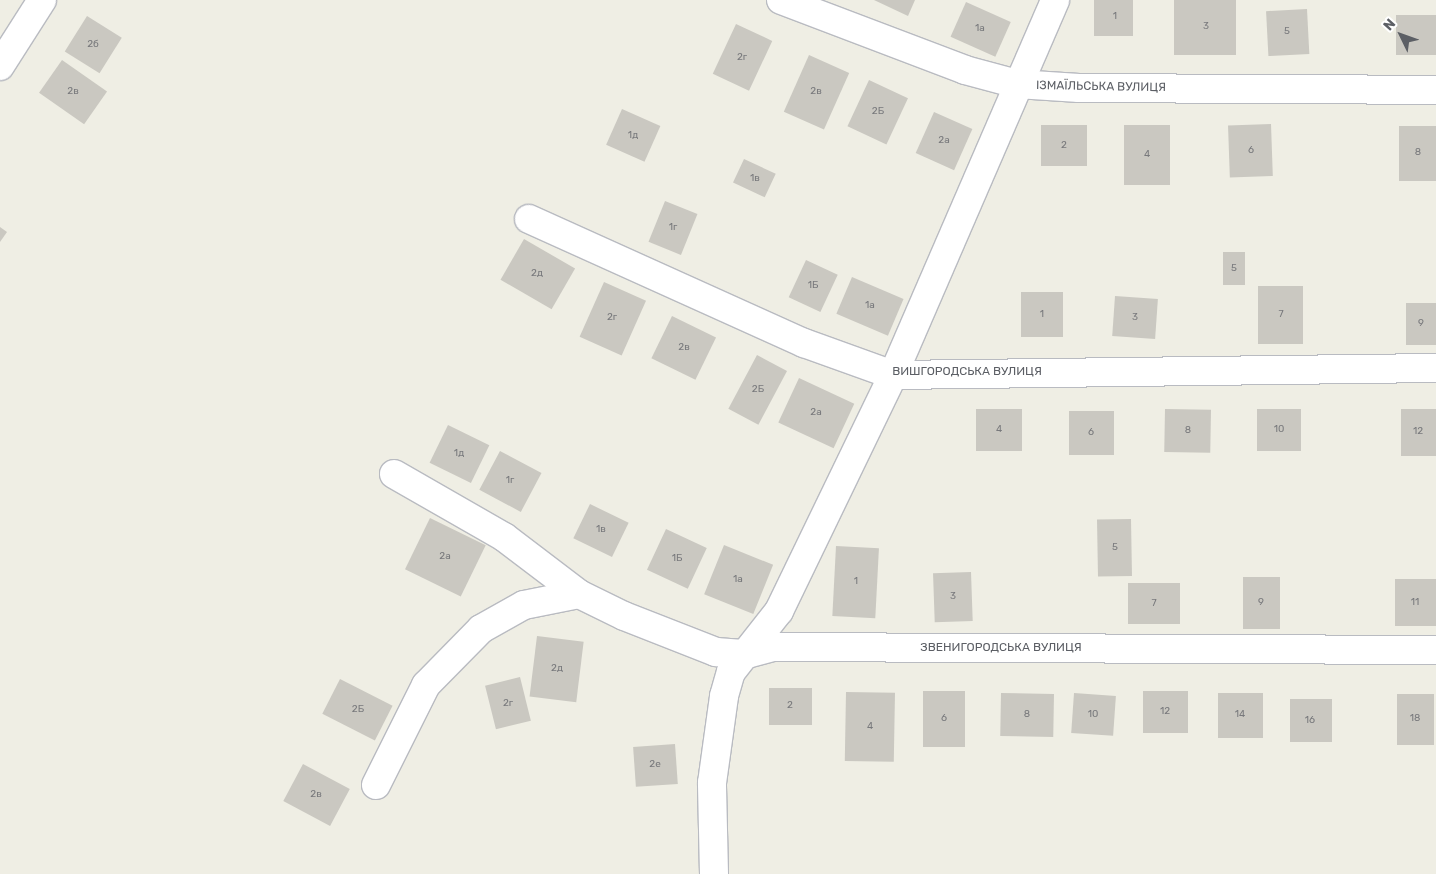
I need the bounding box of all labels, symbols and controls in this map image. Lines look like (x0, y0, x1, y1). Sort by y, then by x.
north arrow (1376, 10, 1426, 60)
house number: 1 (1113, 11, 1117, 23)
text: N (1380, 15, 1399, 34)
house number: 3 (1203, 21, 1209, 33)
house number: 1а (975, 23, 985, 35)
house number: 5 (1284, 26, 1290, 38)
house number: 2б (87, 39, 99, 51)
house number: 2г (737, 52, 747, 64)
street label: ІЗМАЇЛЬСЬКА ВУЛИЦЯ (1036, 79, 1166, 95)
house number: 2в (67, 86, 79, 98)
house number: 2в (810, 86, 822, 98)
house number: 2Б (872, 106, 884, 118)
house number: 1д (628, 130, 638, 142)
house number: 2а (938, 135, 950, 147)
house number: 2 (1061, 140, 1067, 152)
house number: 6 (1248, 145, 1254, 157)
house number: 8 (1415, 147, 1421, 159)
house number: 4 (1144, 149, 1150, 161)
house number: 1в (750, 173, 760, 185)
house number: 1г (669, 222, 677, 234)
house number: 5 (1231, 263, 1237, 275)
house number: 2д (531, 268, 543, 280)
house number: 1Б (808, 280, 818, 292)
house number: 1а (865, 300, 875, 312)
house number: 1 (1040, 309, 1044, 321)
house number: 7 (1278, 309, 1284, 321)
house number: 2г (607, 312, 617, 324)
house number: 3 (1132, 312, 1138, 324)
house number: 9 (1418, 318, 1424, 330)
house number: 2в (678, 342, 690, 354)
street label: ВИШГОРОДСЬКА ВУЛИЦЯ (892, 365, 1042, 379)
house number: 2Б (752, 384, 764, 396)
house number: 2а (810, 407, 822, 419)
house number: 4 (996, 424, 1002, 436)
house number: 10 (1274, 424, 1284, 436)
house number: 8 (1185, 425, 1191, 437)
house number: 12 (1413, 426, 1423, 438)
house number: 6 (1088, 427, 1094, 439)
house number: 1д (454, 448, 464, 460)
house number: 1г (506, 475, 514, 487)
house number: 1в (596, 524, 606, 536)
house number: 5 (1112, 542, 1118, 554)
house number: 2а (439, 551, 451, 563)
house number: 1Б (672, 553, 682, 565)
house number: 1а (733, 574, 743, 586)
house number: 1 (854, 576, 858, 588)
house number: 3 (950, 591, 956, 603)
house number: 9 (1258, 597, 1264, 609)
house number: 11 (1411, 597, 1419, 609)
house number: 7 (1151, 598, 1157, 610)
street label: ЗВЕНИГОРОДСЬКА ВУЛИЦЯ (920, 641, 1082, 655)
house number: 2д (551, 663, 563, 675)
house number: 2г (503, 698, 513, 710)
house number: 2 (787, 700, 793, 712)
house number: 2Б (352, 704, 364, 716)
house number: 12 (1160, 706, 1170, 718)
house number: 8 (1024, 709, 1030, 721)
house number: 10 (1088, 709, 1098, 721)
house number: 14 (1235, 709, 1245, 721)
house number: 6 (941, 713, 947, 725)
house number: 18 (1410, 713, 1420, 725)
house number: 16 (1305, 715, 1315, 727)
house number: 4 (867, 721, 873, 733)
house number: 2е (649, 759, 661, 771)
house number: 2в (310, 789, 322, 801)

